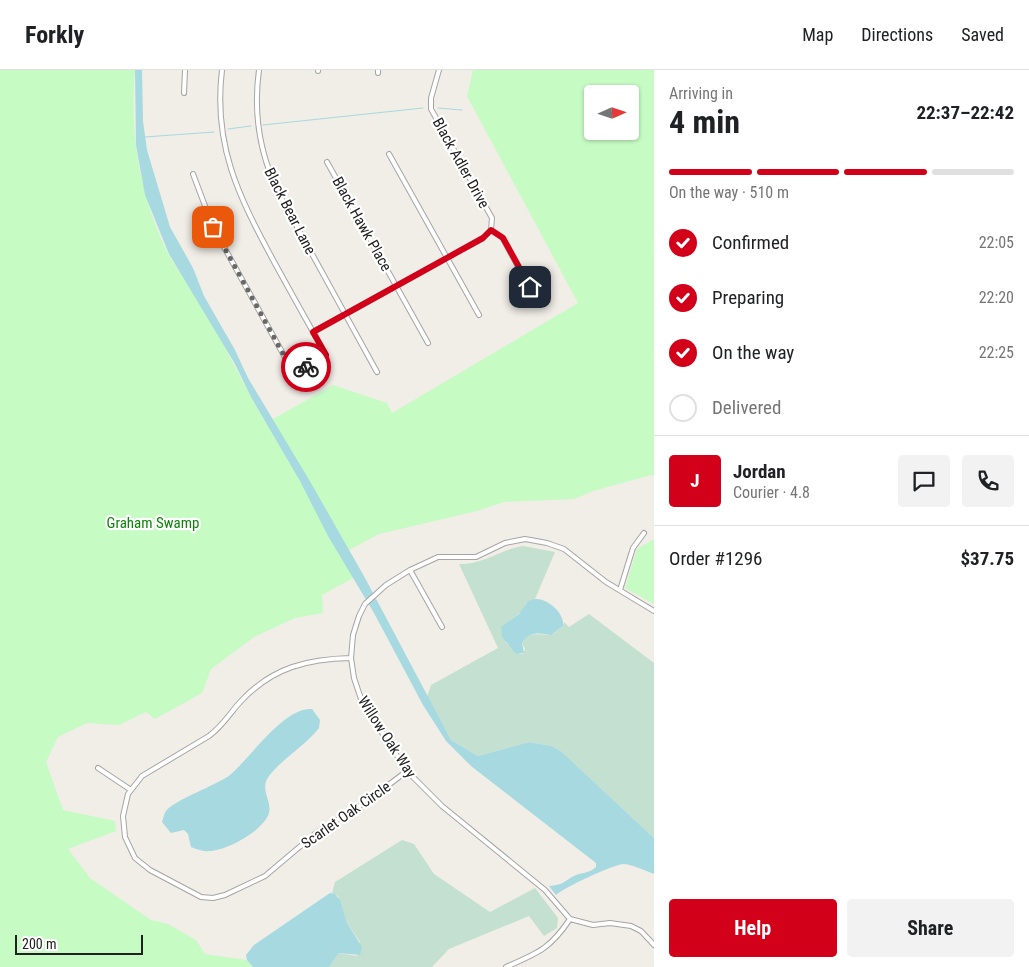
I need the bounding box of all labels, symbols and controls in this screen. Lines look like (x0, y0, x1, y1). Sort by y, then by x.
text: Forkly (25, 21, 84, 49)
text: Map (802, 24, 833, 45)
text: Directions (861, 24, 933, 45)
text: Saved (961, 24, 1004, 45)
text: Arriving in (669, 84, 733, 103)
north arrow (584, 85, 639, 140)
map controls (584, 85, 639, 140)
text: 22:37–22:42 (916, 101, 1014, 124)
text: 4 min (669, 103, 740, 141)
street label: Black Adler Drive (429, 115, 493, 211)
street label: Black Bear Lane (260, 165, 320, 257)
street label: Black Hawk Place (329, 174, 395, 274)
text: On the way · 510 m (669, 183, 789, 202)
pin (192, 206, 234, 248)
icon: bag (199, 213, 227, 241)
icon: check (669, 229, 697, 257)
text: Confirmed (712, 231, 789, 254)
text: 22:05 (979, 233, 1014, 252)
pin (509, 266, 551, 308)
icon: home (516, 273, 544, 301)
icon: check (669, 284, 697, 312)
text: Preparing (712, 286, 784, 309)
text: 22:20 (979, 288, 1014, 307)
icon: check (669, 339, 697, 367)
text: On the way (712, 341, 794, 364)
courier (281, 342, 331, 392)
text: 22:25 (979, 343, 1014, 362)
icon: bike (292, 353, 320, 381)
text: Delivered (712, 396, 781, 419)
button: chat (898, 455, 950, 507)
button: phone (962, 455, 1014, 507)
text: Jordan (733, 460, 786, 483)
text: J (690, 469, 700, 492)
text: Courier · 4.8 (733, 483, 810, 502)
park label: Graham Swamp (107, 514, 199, 532)
text: Order #1296 (669, 547, 762, 570)
text: $37.75 (960, 547, 1014, 570)
street label: Willow Oak Way (354, 693, 420, 781)
street label: Scarlet Oak Circle (298, 778, 394, 852)
button: Help (669, 899, 837, 957)
button: Share (847, 899, 1014, 957)
scale bar (15, 932, 142, 955)
text: 200 m (22, 936, 57, 952)

